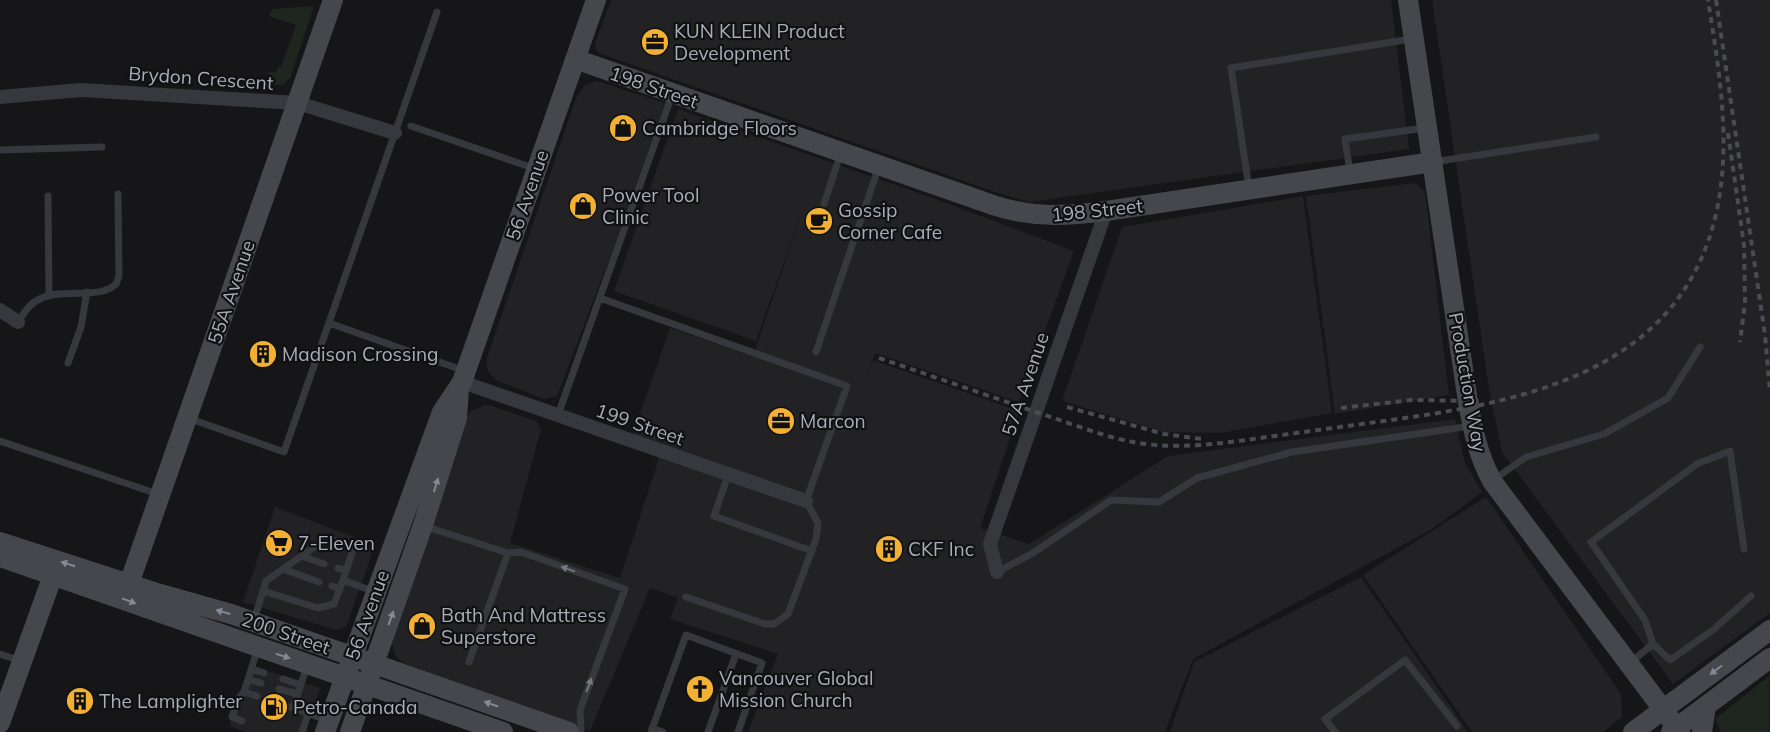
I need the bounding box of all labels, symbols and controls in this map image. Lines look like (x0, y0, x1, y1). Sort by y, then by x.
place label: KUN KLEIN Product Development (674, 19, 845, 65)
office icon: KUN KLEIN Product Development (640, 27, 670, 57)
street label: Brydon Crescent (128, 61, 275, 95)
street label: 198 Street (607, 61, 702, 113)
shop icon: Cambridge Floors (608, 113, 638, 143)
place label: Cambridge Floors (642, 116, 797, 140)
street label: 56 Avenue (500, 147, 554, 243)
place label: Power Tool Clinic (602, 183, 699, 229)
shop icon: Power Tool Clinic (568, 191, 598, 221)
street label: 198 Street (1050, 193, 1144, 227)
place label: Gossip Corner Cafe (838, 198, 942, 244)
cafe icon: Gossip Corner Cafe (804, 206, 834, 236)
street label: 55A Avenue (202, 237, 260, 347)
street label: Production Way (1444, 310, 1492, 454)
street label: 57A Avenue (996, 329, 1054, 439)
building icon: Madison Crossing (248, 339, 278, 369)
place label: Madison Crossing (282, 342, 439, 366)
street label: 199 Street (593, 398, 688, 450)
office icon: Marcon (766, 406, 796, 436)
place label: Marcon (800, 409, 866, 433)
one-way arrow (432, 477, 440, 492)
supermarket icon: 7-Eleven (264, 528, 294, 558)
place label: 7-Eleven (298, 531, 375, 555)
building icon: CKF Inc (874, 534, 904, 564)
place label: CKF Inc (908, 537, 974, 561)
one-way arrow (60, 560, 75, 568)
one-way arrow (560, 565, 575, 572)
street label: 56 Avenue (340, 567, 394, 663)
one-way arrow (122, 597, 137, 605)
place label: Bath And Mattress Superstore (441, 603, 606, 649)
one-way arrow (216, 607, 231, 615)
street label: 200 Street (239, 607, 334, 659)
one-way arrow (388, 610, 395, 625)
shop icon: Bath And Mattress Superstore (407, 611, 437, 641)
one-way arrow (276, 652, 291, 660)
one-way arrow (1709, 665, 1723, 675)
place label: Vancouver Global Mission Church (719, 666, 873, 712)
church icon: Vancouver Global Mission Church (685, 674, 715, 704)
one-way arrow (585, 677, 593, 692)
building icon: The Lamplighter (65, 686, 95, 716)
place label: The Lamplighter (99, 689, 242, 713)
fuel station icon: Petro-Canada (259, 692, 289, 722)
place label: Petro-Canada (293, 695, 417, 719)
one-way arrow (483, 699, 498, 707)

